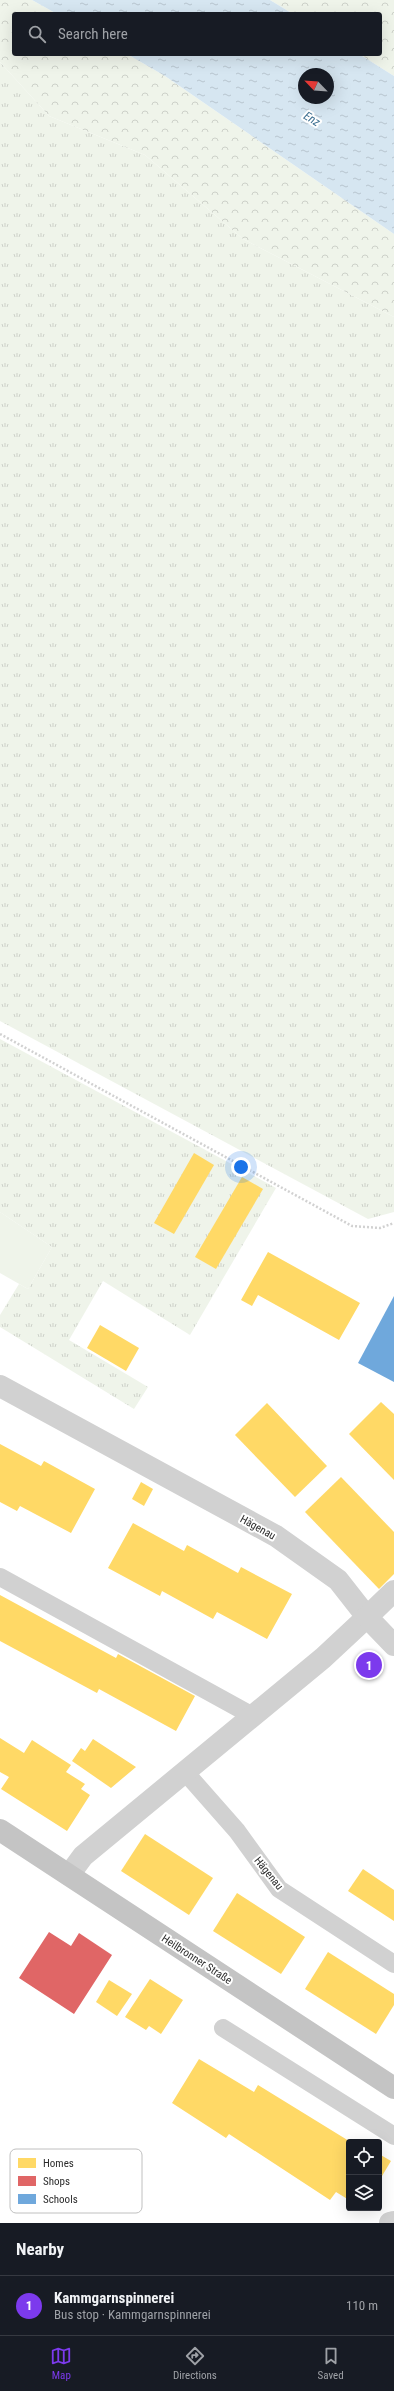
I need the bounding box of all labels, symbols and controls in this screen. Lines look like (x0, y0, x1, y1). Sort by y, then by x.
search box (12, 12, 382, 56)
icon: search (26, 23, 48, 45)
text: Search here (58, 25, 128, 43)
north arrow (298, 68, 334, 104)
water label: Enz (301, 109, 323, 130)
your location (231, 1157, 251, 1177)
street label: Hägenau (238, 1512, 278, 1542)
pin: 1 (356, 1650, 382, 1680)
street label: Hägenau (251, 1854, 286, 1892)
street label: Heilbronner Straße (159, 1932, 234, 1987)
map controls (346, 2139, 382, 2211)
button: locate (346, 2139, 382, 2175)
legend (10, 2149, 142, 2213)
text: Homes (43, 2157, 74, 2170)
text: Shops (43, 2175, 70, 2188)
button: layers (346, 2175, 382, 2211)
text: Schools (43, 2193, 78, 2206)
text: Nearby (16, 2239, 64, 2259)
text: Kammgarnspinnerei (54, 2289, 174, 2307)
text: 1 (26, 2298, 32, 2313)
text: 110 m (346, 2298, 378, 2313)
text: Bus stop · Kammgarnspinnerei (54, 2307, 211, 2322)
tab: Map (50, 2345, 72, 2382)
tab: Directions (173, 2345, 217, 2382)
tab: Saved (318, 2345, 344, 2382)

